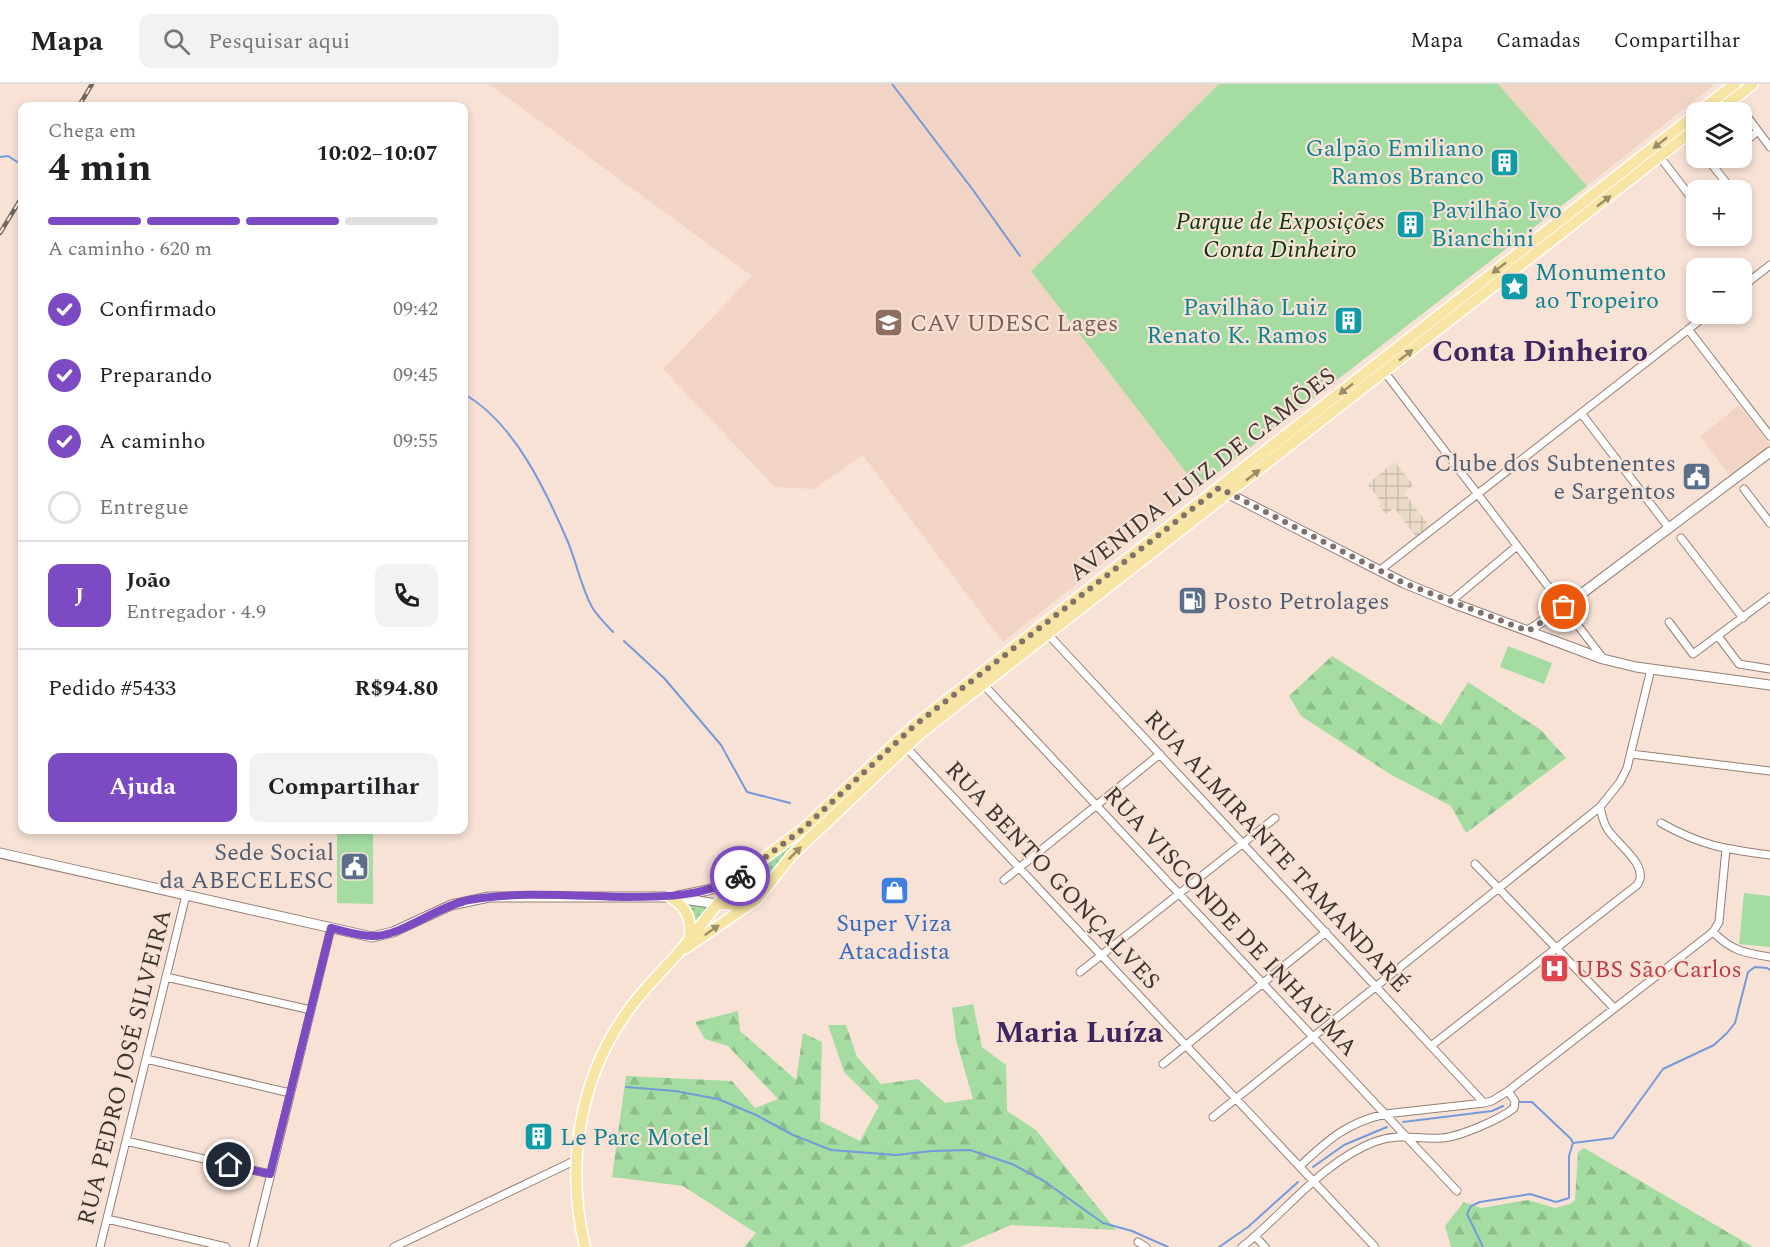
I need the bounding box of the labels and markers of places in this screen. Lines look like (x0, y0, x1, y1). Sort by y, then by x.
place label: Galpão Emiliano Ramos Branco (1306, 131, 1484, 195)
building icon: Galpão Emiliano Ramos Branco (1489, 146, 1521, 178)
place label: Pavilhão Ivo Bianchini (1431, 193, 1562, 257)
building icon: Pavilhão Ivo Bianchini (1394, 208, 1426, 240)
place label: Monumento ao Tropeiro (1535, 255, 1666, 319)
place icon: Monumento ao Tropeiro (1498, 270, 1530, 302)
place label: Pavilhão Luiz Renato K. Ramos (1146, 290, 1328, 354)
building icon: Pavilhão Luiz Renato K. Ramos (1333, 305, 1365, 337)
place label: CAV UDESC Lages (910, 306, 1118, 342)
school or university icon: CAV UDESC Lages (873, 307, 905, 339)
place label: Clube dos Subtenentes e Sargentos (1434, 446, 1676, 510)
public building icon: Clube dos Subtenentes e Sargentos (1681, 461, 1713, 493)
pin (1538, 581, 1589, 632)
place label: Posto Petrolages (1213, 584, 1390, 620)
fuel station icon: Posto Petrolages (1176, 585, 1208, 617)
place label: Sede Social da ABECELESC (160, 835, 334, 899)
public building icon: Sede Social da ABECELESC (339, 850, 371, 882)
shop icon: Super Viza Atacadista (878, 874, 910, 906)
place label: Super Viza Atacadista (836, 906, 952, 970)
place label: UBS São Carlos (1575, 952, 1742, 988)
hospital icon: UBS São Carlos (1538, 953, 1570, 985)
place label: Le Parc Motel (560, 1120, 710, 1156)
building icon: Le Parc Motel (523, 1121, 555, 1153)
pin (203, 1139, 254, 1190)

